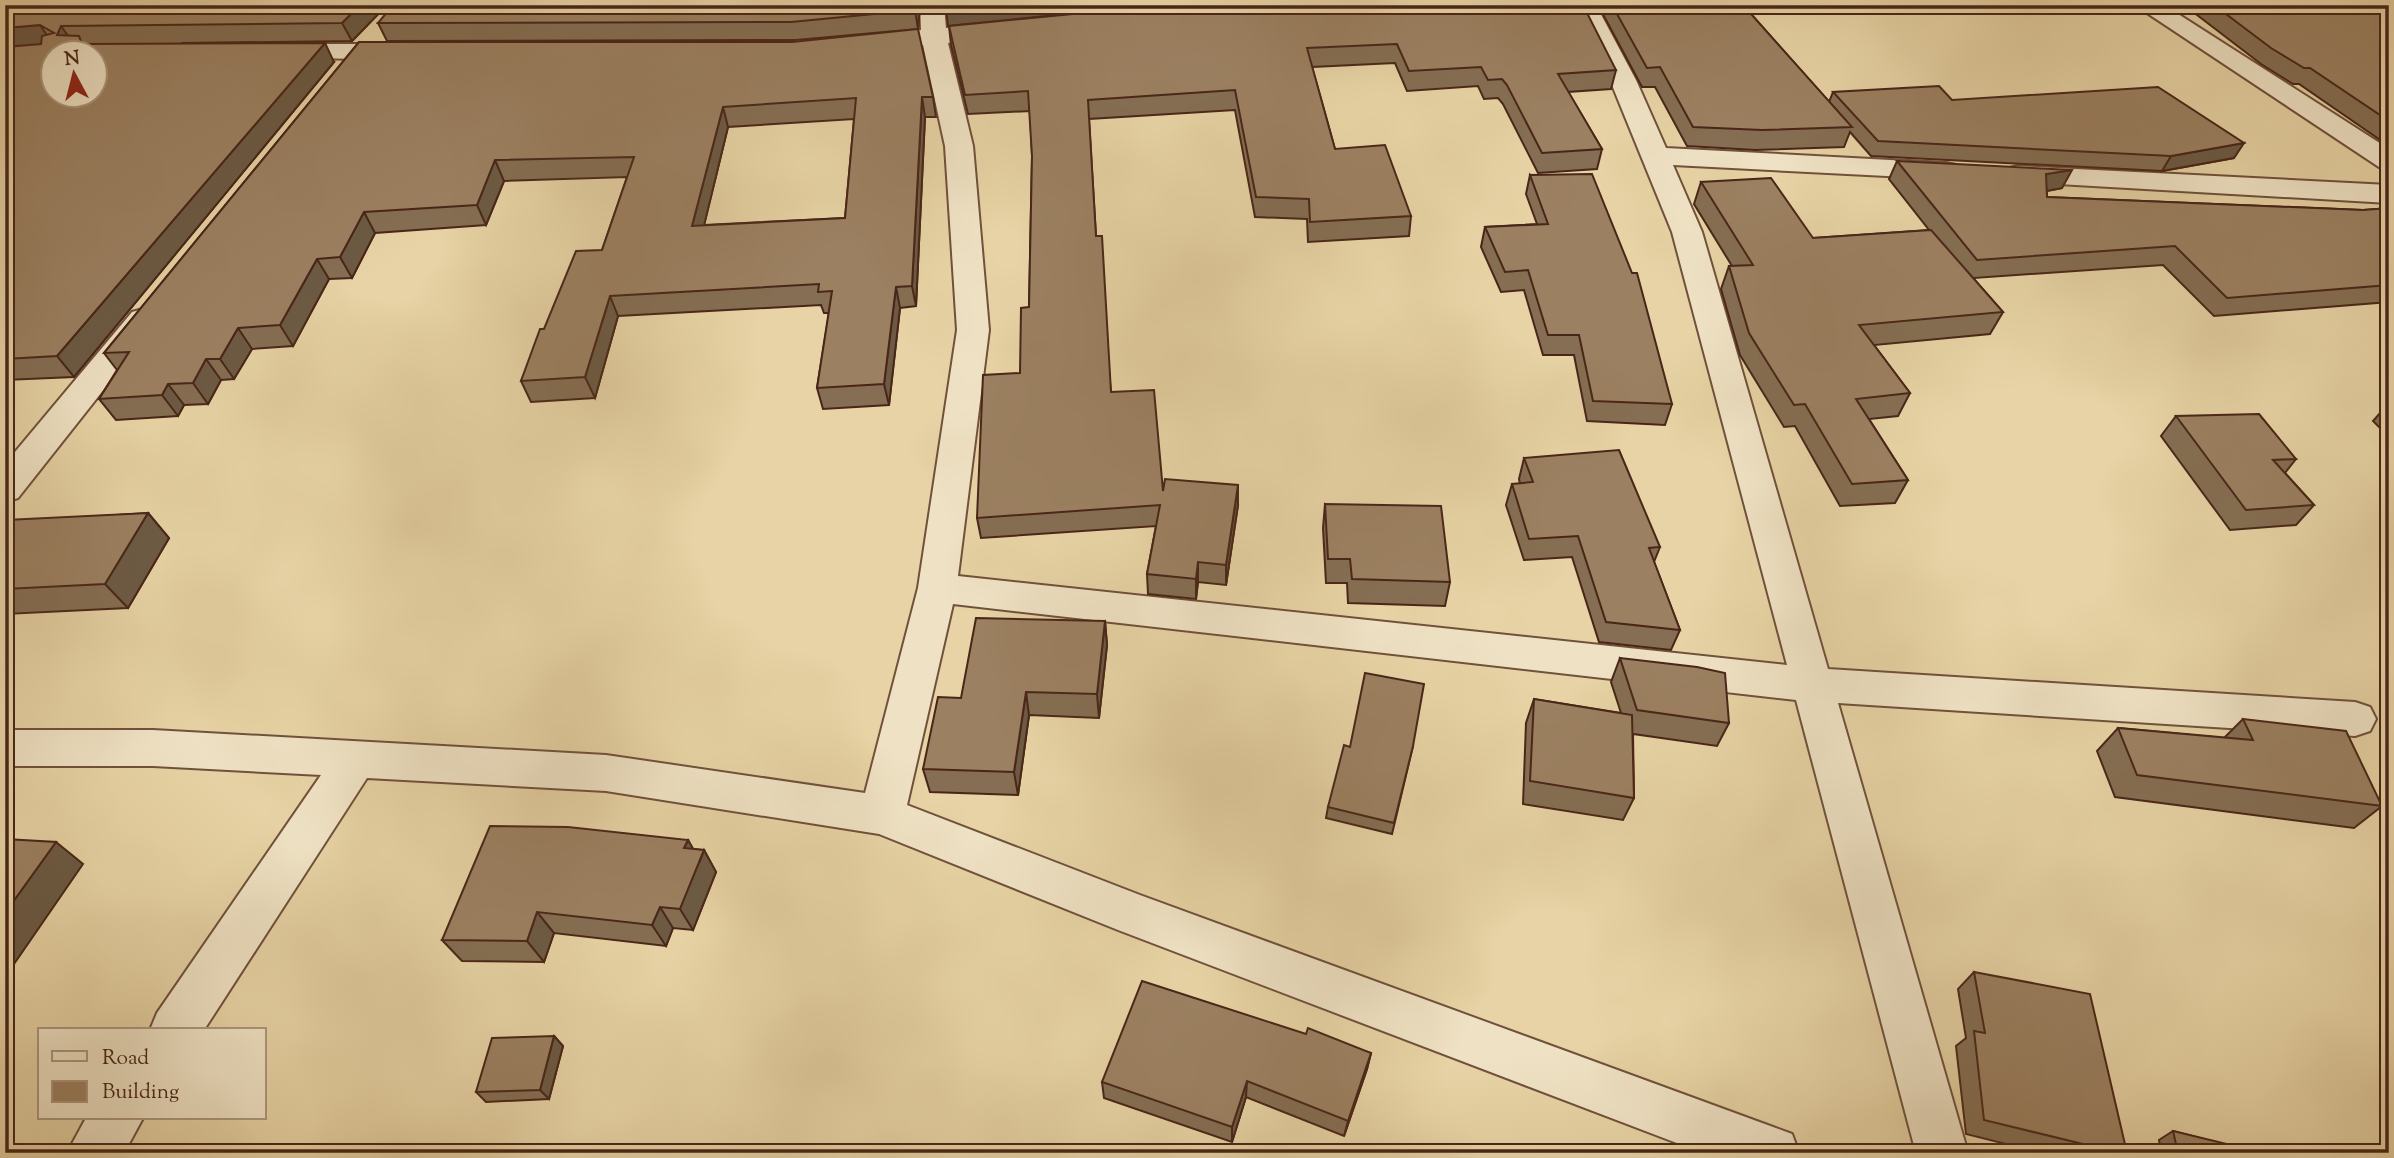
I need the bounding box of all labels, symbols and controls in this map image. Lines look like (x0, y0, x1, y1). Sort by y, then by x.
north arrow (38, 38, 108, 108)
text: N (63, 45, 81, 74)
legend (38, 1028, 266, 1120)
text: Road (102, 1044, 149, 1074)
text: Building (102, 1078, 179, 1108)

